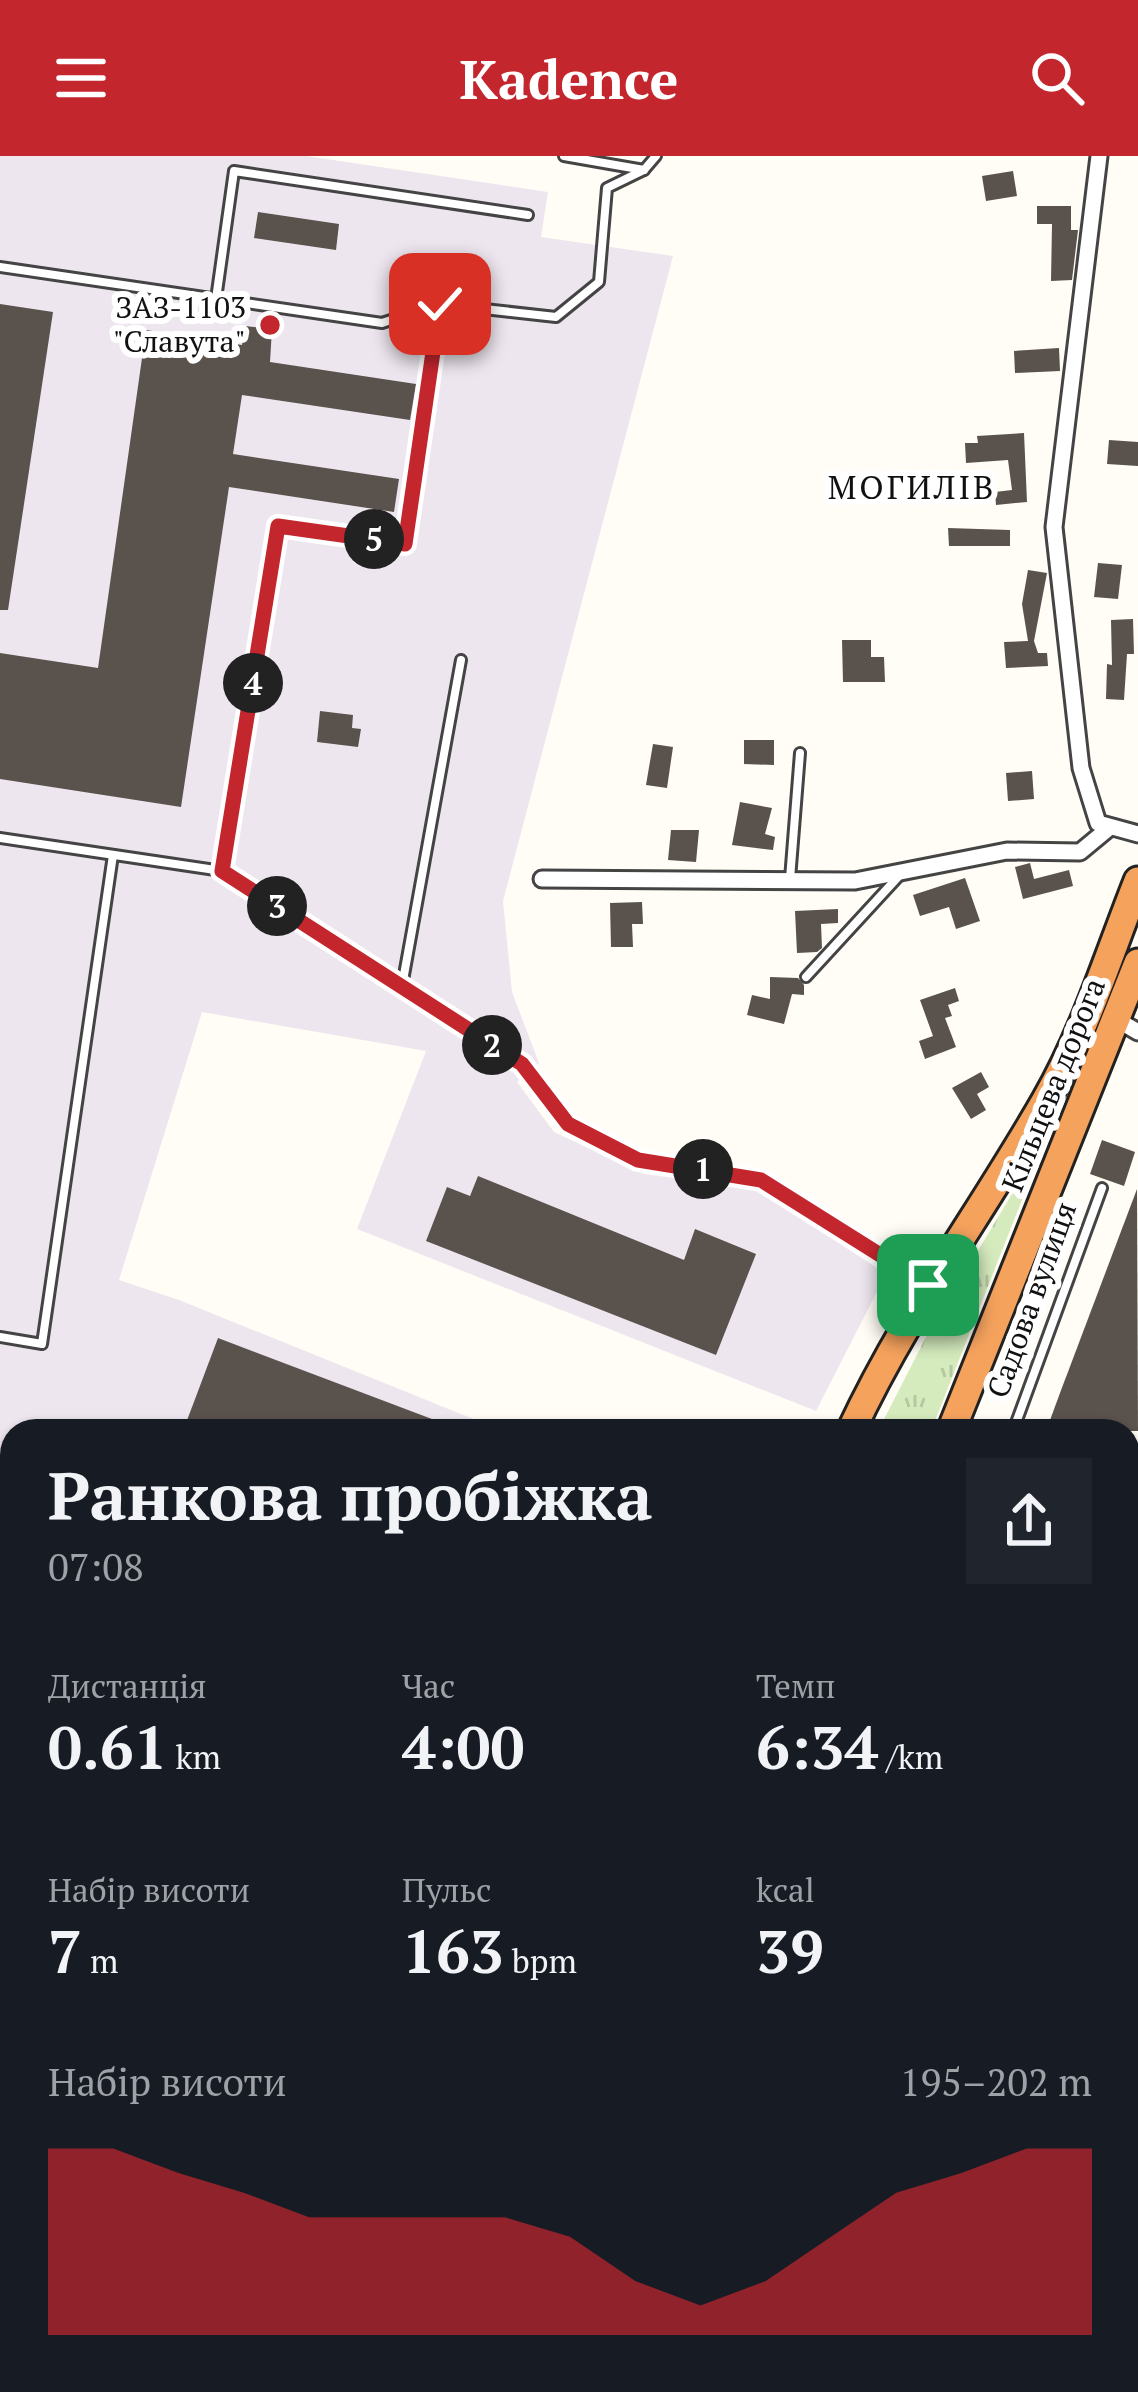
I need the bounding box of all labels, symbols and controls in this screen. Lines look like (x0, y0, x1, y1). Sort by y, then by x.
text: Kadence (460, 43, 678, 114)
icon: menu (48, 45, 114, 111)
icon: search (1024, 45, 1090, 111)
pin (389, 253, 491, 355)
icon: check (407, 271, 473, 337)
place label: ЗАЗ-1103 "Славута" (113, 287, 246, 361)
marker: ЗАЗ-1103 "Славута" (257, 312, 283, 338)
district label: МОГИЛІВ (828, 465, 996, 508)
pin: 5 (344, 509, 404, 569)
text: 5 (365, 517, 383, 560)
pin: 4 (223, 653, 283, 713)
text: 4 (244, 661, 262, 704)
pin: 3 (247, 876, 307, 936)
text: 3 (268, 884, 286, 927)
street label: Кільцева дорога (992, 972, 1114, 1197)
pin: 2 (462, 1015, 522, 1075)
text: 2 (483, 1023, 501, 1066)
pin: 1 (673, 1139, 733, 1199)
text: 1 (694, 1147, 712, 1190)
street label: Садова вулиця (977, 1196, 1085, 1403)
pin (877, 1234, 979, 1336)
icon: arrive (895, 1252, 961, 1318)
text: Ранкова пробіжка (48, 1451, 652, 1539)
button: share (966, 1458, 1092, 1584)
text: 07:08 (48, 1540, 144, 1592)
text: Дистанція (48, 1664, 207, 1707)
text: Час (402, 1664, 455, 1707)
text: Темп (756, 1664, 835, 1707)
text: 0.61 (48, 1707, 167, 1786)
text: 4:00 (402, 1707, 524, 1786)
text: 6:34 (756, 1707, 878, 1786)
text: km (167, 1735, 221, 1778)
text: /km (878, 1735, 943, 1778)
text: Набір висоти (48, 1868, 250, 1911)
text: Пульс (402, 1868, 491, 1911)
text: kcal (756, 1868, 815, 1911)
text: 7 (48, 1911, 82, 1990)
text: 163 (402, 1911, 504, 1990)
text: 39 (756, 1911, 824, 1990)
text: m (82, 1939, 118, 1982)
text: bpm (504, 1939, 577, 1982)
text: Набір висоти (48, 2055, 287, 2107)
text: 195–202 m (900, 2055, 1092, 2107)

